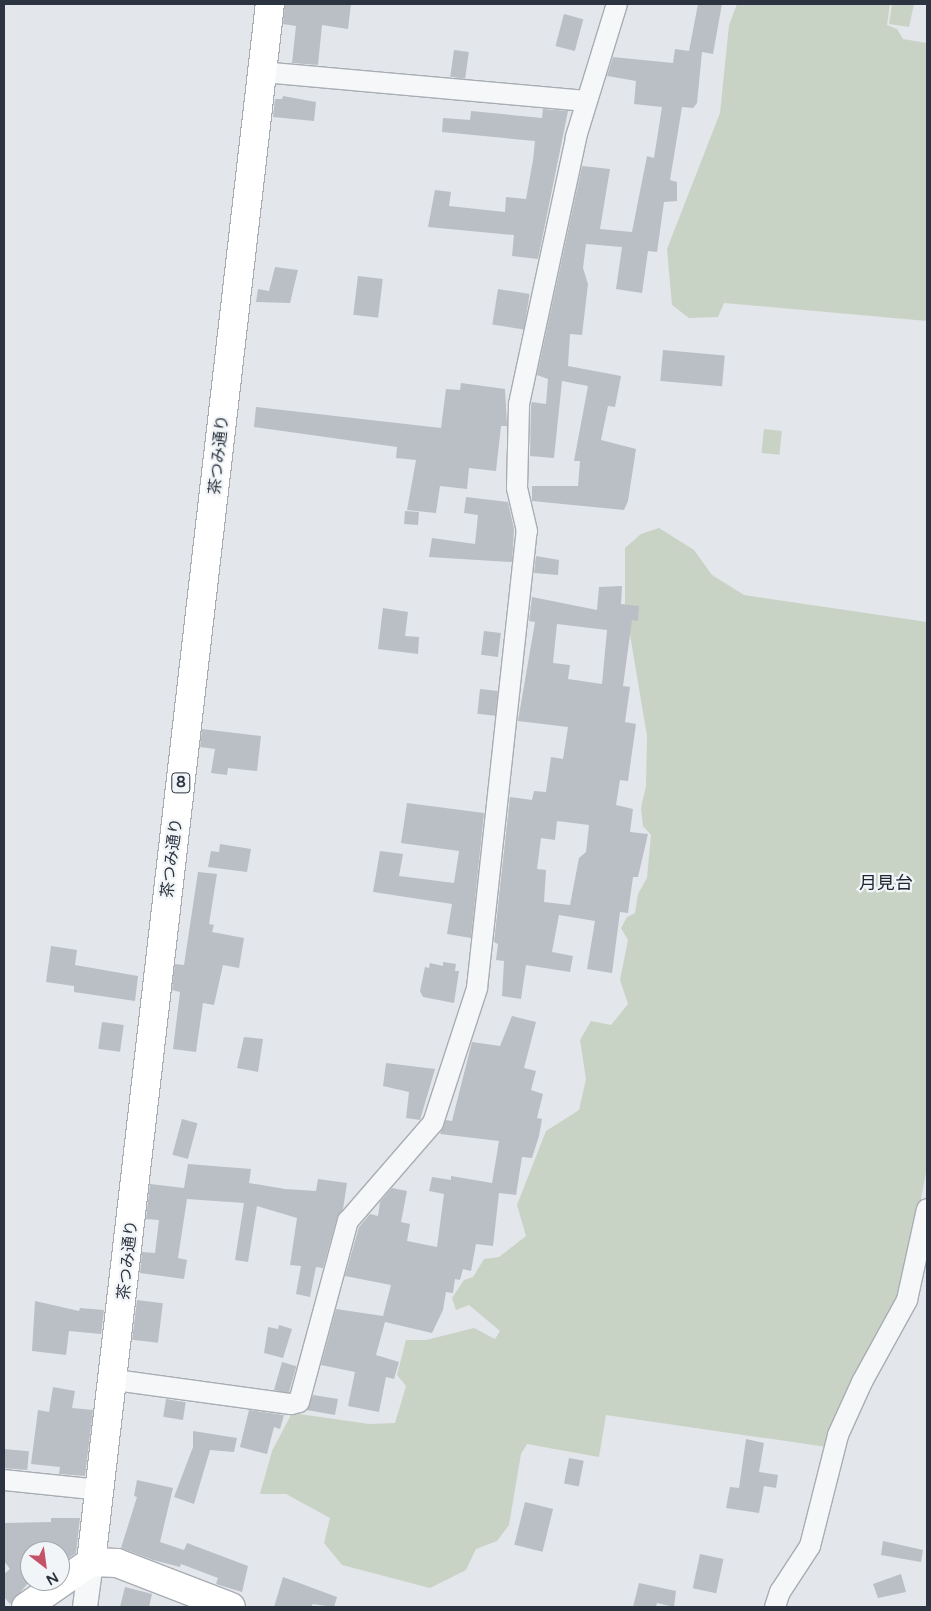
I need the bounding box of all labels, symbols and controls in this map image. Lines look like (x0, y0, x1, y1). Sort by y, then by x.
street label: 茶つみ通り (205, 414, 233, 496)
road number: 8 (171, 770, 191, 796)
street label: 茶つみ通り (158, 817, 186, 899)
district label: 月見台 (859, 872, 913, 894)
street label: 茶つみ通り (114, 1219, 142, 1301)
north arrow (20, 1541, 70, 1591)
text: N (43, 1568, 61, 1589)

